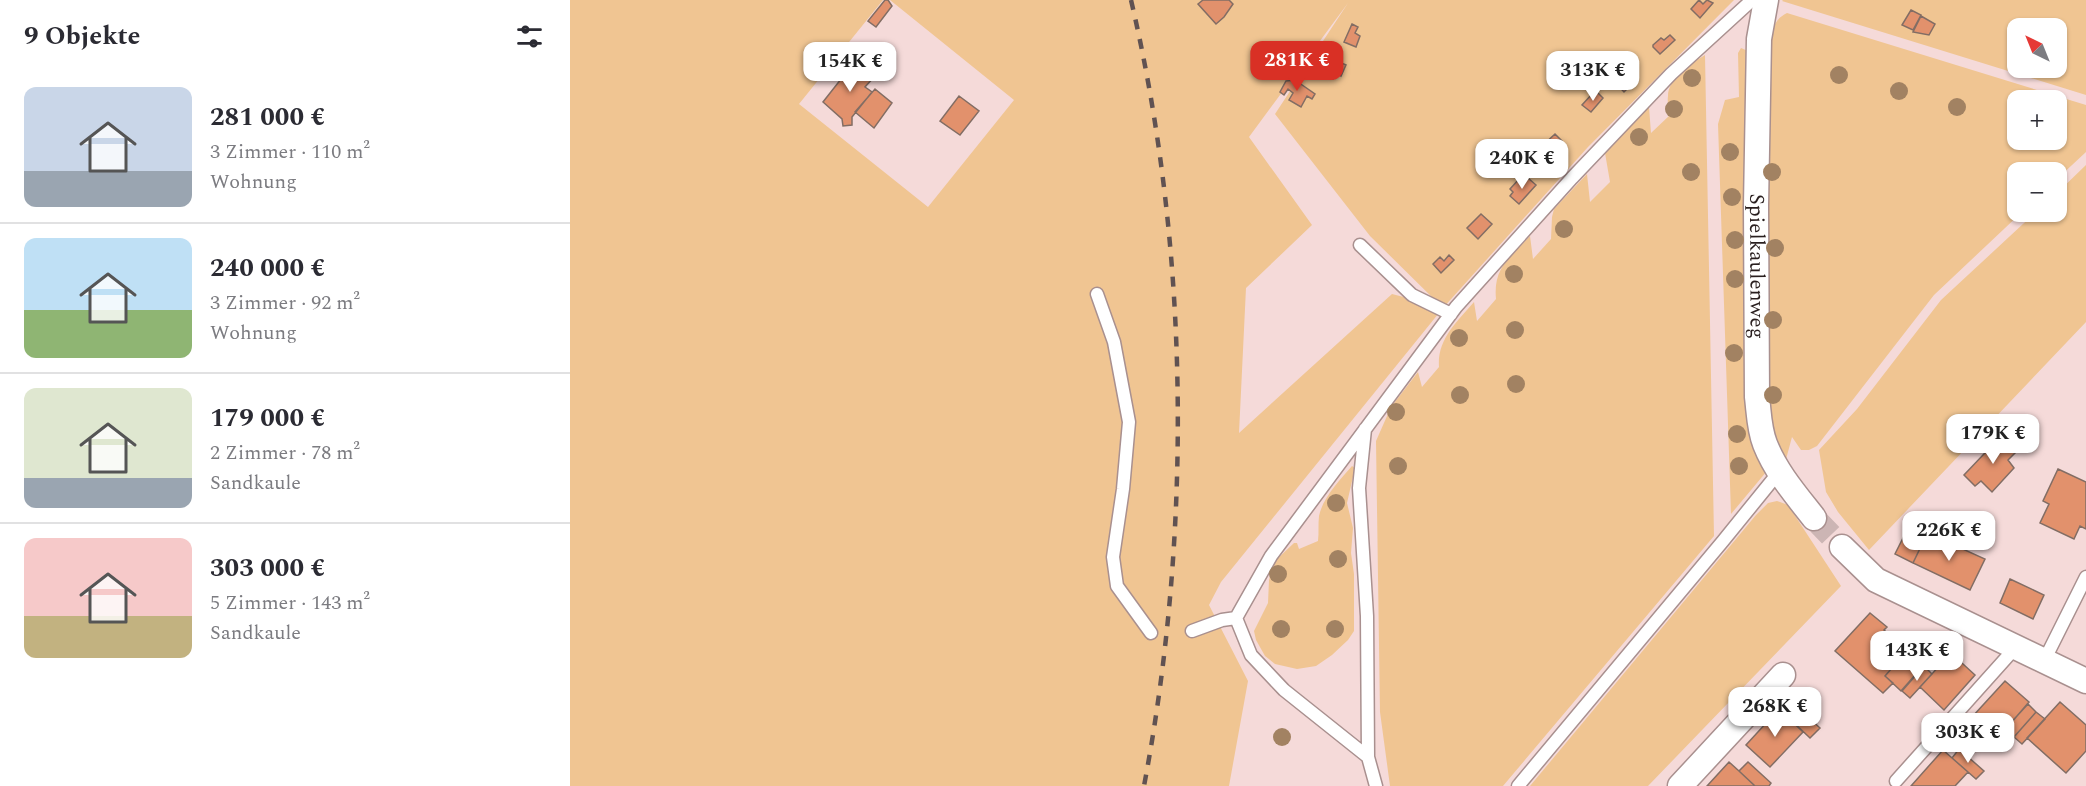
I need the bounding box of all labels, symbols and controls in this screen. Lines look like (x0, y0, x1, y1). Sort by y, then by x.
text: 9 Objekte (24, 16, 140, 56)
north arrow (2007, 18, 2067, 78)
map controls (2007, 18, 2067, 222)
icon: filters (513, 20, 546, 53)
pin: 281K € (1248, 41, 1346, 92)
pin: 154K € (801, 42, 899, 93)
text: 281K € (1264, 45, 1330, 75)
text: 154K € (817, 46, 883, 76)
pin: 313K € (1544, 51, 1642, 102)
text: 313K € (1560, 55, 1626, 85)
button: + (2007, 90, 2067, 150)
text: 281 000 € (210, 97, 325, 137)
icon: home (72, 111, 144, 183)
text: 3 Zimmer · 110 m² (210, 137, 370, 167)
pin: 240K € (1473, 139, 1571, 190)
text: 240K € (1489, 143, 1555, 173)
button: − (2007, 162, 2067, 222)
text: Wohnung (210, 167, 297, 197)
street label: Spielkaulenweg (1740, 193, 1773, 339)
text: 240 000 € (210, 248, 325, 288)
icon: home (72, 262, 144, 334)
text: 3 Zimmer · 92 m² (210, 288, 360, 318)
text: Wohnung (210, 318, 297, 348)
text: 179 000 € (210, 398, 325, 438)
icon: home (72, 412, 144, 484)
pin: 179K € (1944, 414, 2042, 465)
text: 179K € (1960, 418, 2026, 448)
text: 2 Zimmer · 78 m² (210, 438, 360, 468)
text: Sandkaule (210, 468, 301, 498)
pin: 226K € (1900, 511, 1998, 562)
text: 226K € (1916, 515, 1982, 545)
text: 303 000 € (210, 548, 325, 588)
icon: home (72, 562, 144, 634)
text: 5 Zimmer · 143 m² (210, 588, 370, 618)
text: Sandkaule (210, 618, 301, 648)
pin: 143K € (1868, 631, 1966, 682)
text: 143K € (1884, 635, 1950, 665)
pin: 268K € (1726, 687, 1824, 738)
text: 268K € (1742, 691, 1808, 721)
pin: 303K € (1919, 713, 2017, 764)
text: 303K € (1935, 717, 2001, 747)

